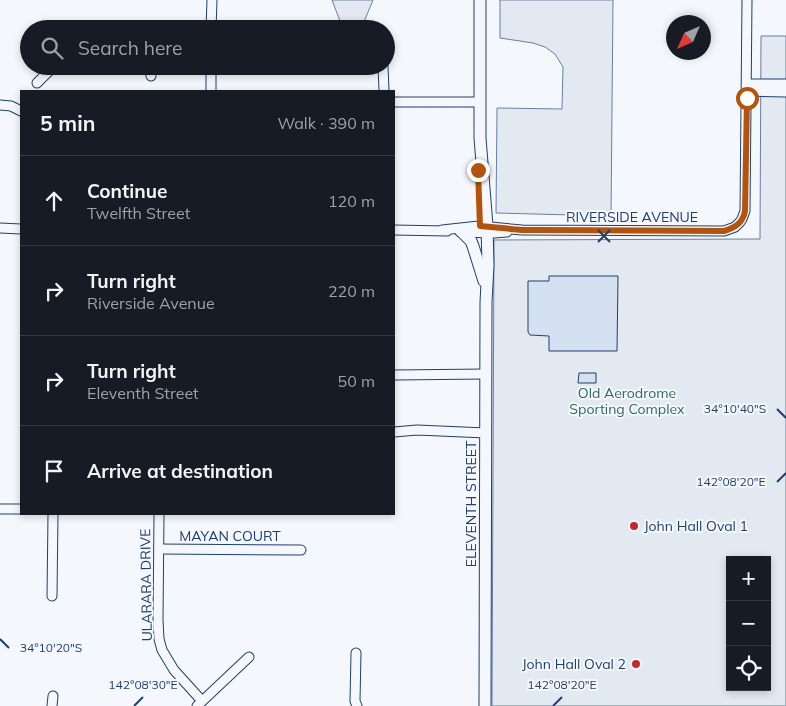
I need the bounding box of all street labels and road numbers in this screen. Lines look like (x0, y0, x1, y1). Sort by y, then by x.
street label: RIVERSIDE AVENUE (566, 208, 698, 226)
street label: ELEVENTH STREET (462, 440, 480, 567)
street label: MAYAN COURT (179, 527, 281, 545)
street label: ULARARA DRIVE (136, 528, 156, 642)

